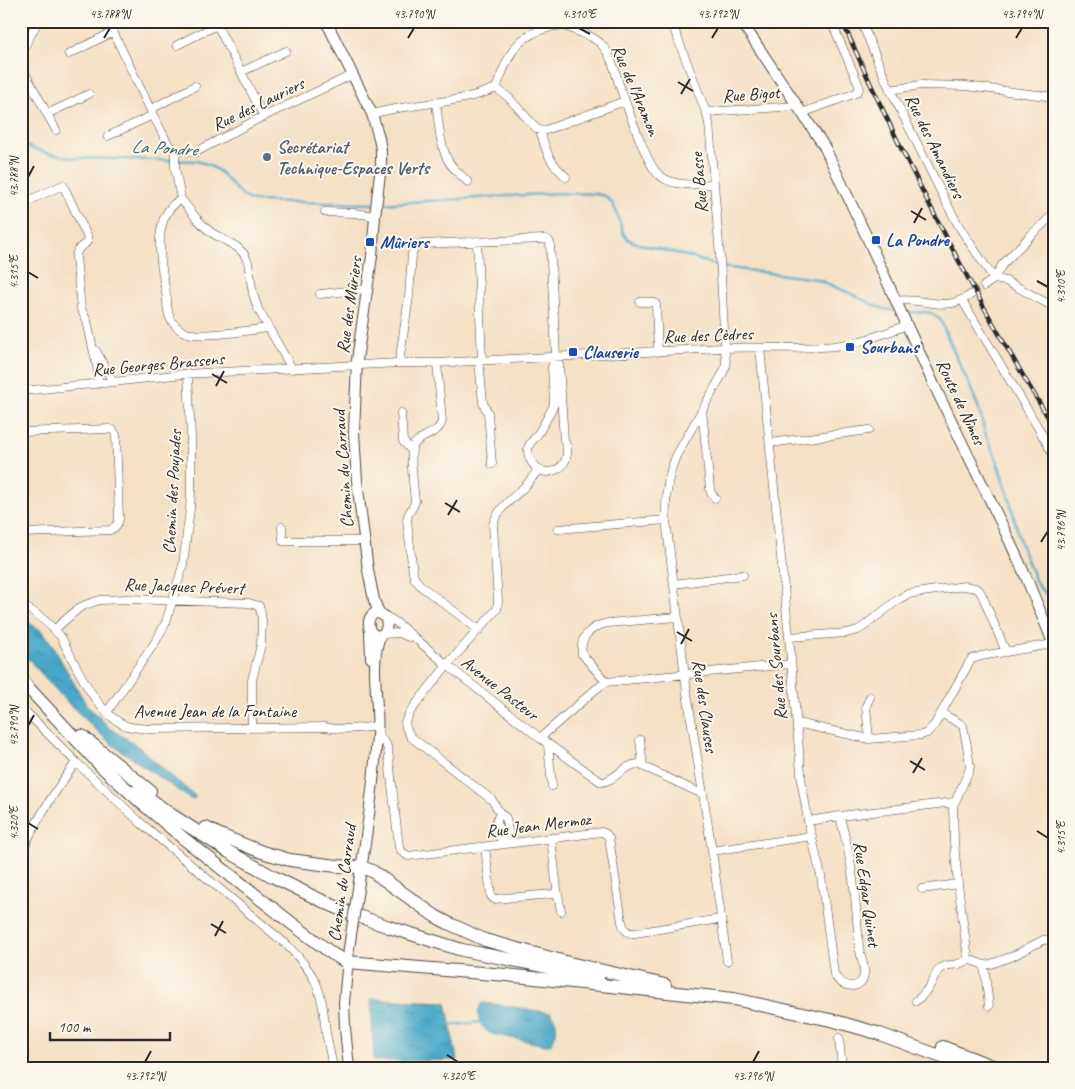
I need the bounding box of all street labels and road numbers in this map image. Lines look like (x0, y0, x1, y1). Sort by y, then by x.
street label: Rue de l'Aramon (607, 41, 665, 140)
street label: Rue des Lauriers (208, 71, 309, 136)
street label: Rue Bigot (722, 81, 782, 107)
street label: Rue des Amandiers (900, 90, 971, 203)
street label: Rue Basse (685, 151, 713, 214)
street label: Rue des Mûriers (331, 253, 367, 355)
street label: Rue des Cèdres (663, 322, 755, 348)
street label: Rue Georges Brassens (91, 347, 227, 381)
street label: Route de Nîmes (932, 356, 991, 450)
street label: Chemin du Carraud (328, 407, 358, 529)
street label: Chemin des Poujades (158, 428, 186, 554)
street label: Rue Jacques Prévert (124, 573, 247, 599)
street label: Rue des Sourbans (760, 611, 792, 721)
street label: Avenue Pasteur (457, 651, 544, 726)
street label: Rue des Clauses (688, 658, 723, 756)
street label: Avenue Jean de la Fontaine (134, 700, 297, 722)
street label: Rue Jean Mermoz (485, 807, 594, 842)
street label: Chemin du Carraud (323, 820, 362, 943)
street label: Rue Edgar Quinet (849, 840, 886, 950)

